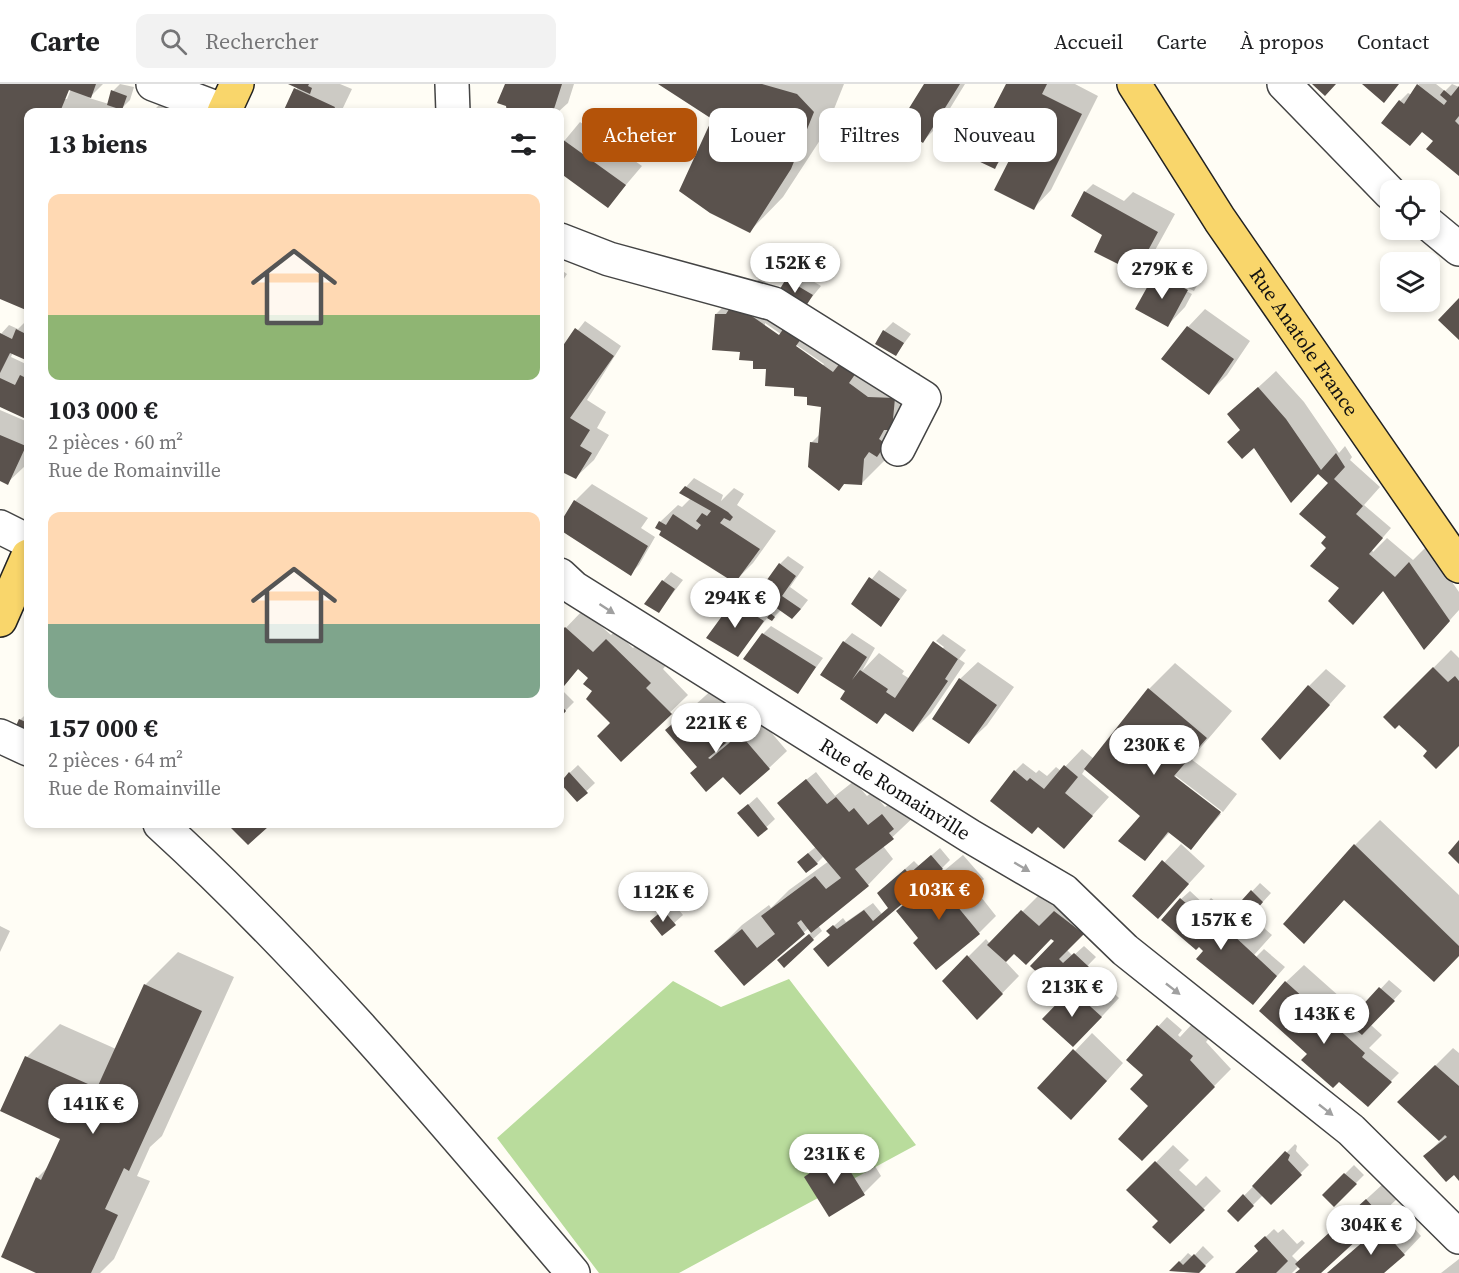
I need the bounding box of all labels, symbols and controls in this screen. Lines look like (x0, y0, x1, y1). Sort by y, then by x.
search box (136, 14, 556, 68)
text: Carte (30, 22, 100, 60)
icon: search (157, 25, 190, 58)
text: Rechercher (205, 26, 319, 56)
text: Accueil (1054, 27, 1123, 56)
text: Carte (1156, 27, 1207, 56)
text: À propos (1240, 27, 1324, 56)
text: Contact (1357, 27, 1429, 56)
chip: Acheter (582, 108, 697, 162)
chip: Louer (709, 108, 807, 162)
chip: Filtres (819, 108, 921, 162)
chip: Nouveau (933, 108, 1057, 162)
text: 13 biens (48, 126, 147, 162)
icon: filters (507, 128, 540, 161)
map controls (1380, 180, 1440, 312)
button: locate (1380, 180, 1440, 240)
icon: home (240, 233, 348, 341)
pin: 152K € (746, 243, 844, 294)
text: 152K € (764, 248, 826, 276)
pin: 279K € (1113, 249, 1211, 300)
button: layers (1380, 252, 1440, 312)
text: 279K € (1131, 254, 1193, 282)
street label: Rue Anatole France (1243, 262, 1365, 422)
text: 103 000 € (48, 392, 158, 428)
text: 2 pièces · 60 m² (48, 428, 183, 456)
text: Rue de Romainville (48, 456, 221, 484)
icon: home (240, 551, 348, 659)
pin: 294K € (686, 578, 784, 629)
text: 294K € (704, 583, 766, 611)
one-way arrow (599, 603, 615, 614)
pin: 221K € (667, 703, 765, 754)
text: 221K € (685, 708, 747, 736)
text: 157 000 € (48, 710, 158, 746)
pin: 230K € (1105, 725, 1203, 776)
text: 230K € (1123, 730, 1185, 758)
street label: Rue de Romainville (814, 731, 976, 847)
text: 2 pièces · 64 m² (48, 746, 183, 774)
text: Rue de Romainville (48, 774, 221, 802)
one-way arrow (1014, 861, 1030, 872)
pin: 103K € (890, 870, 988, 921)
pin: 112K € (614, 872, 712, 923)
text: 103K € (908, 875, 970, 903)
text: 112K € (632, 877, 694, 905)
pin: 157K € (1172, 900, 1270, 951)
text: 157K € (1190, 905, 1252, 933)
pin: 213K € (1023, 967, 1121, 1018)
text: 213K € (1041, 972, 1103, 1000)
one-way arrow (1165, 982, 1181, 995)
pin: 143K € (1275, 994, 1373, 1045)
text: 143K € (1293, 999, 1355, 1027)
pin: 141K € (44, 1084, 142, 1135)
text: 141K € (62, 1089, 124, 1117)
one-way arrow (1318, 1103, 1334, 1116)
pin: 231K € (785, 1134, 883, 1185)
text: 231K € (803, 1139, 865, 1167)
pin: 304K € (1322, 1205, 1420, 1256)
text: 304K € (1340, 1210, 1402, 1238)

